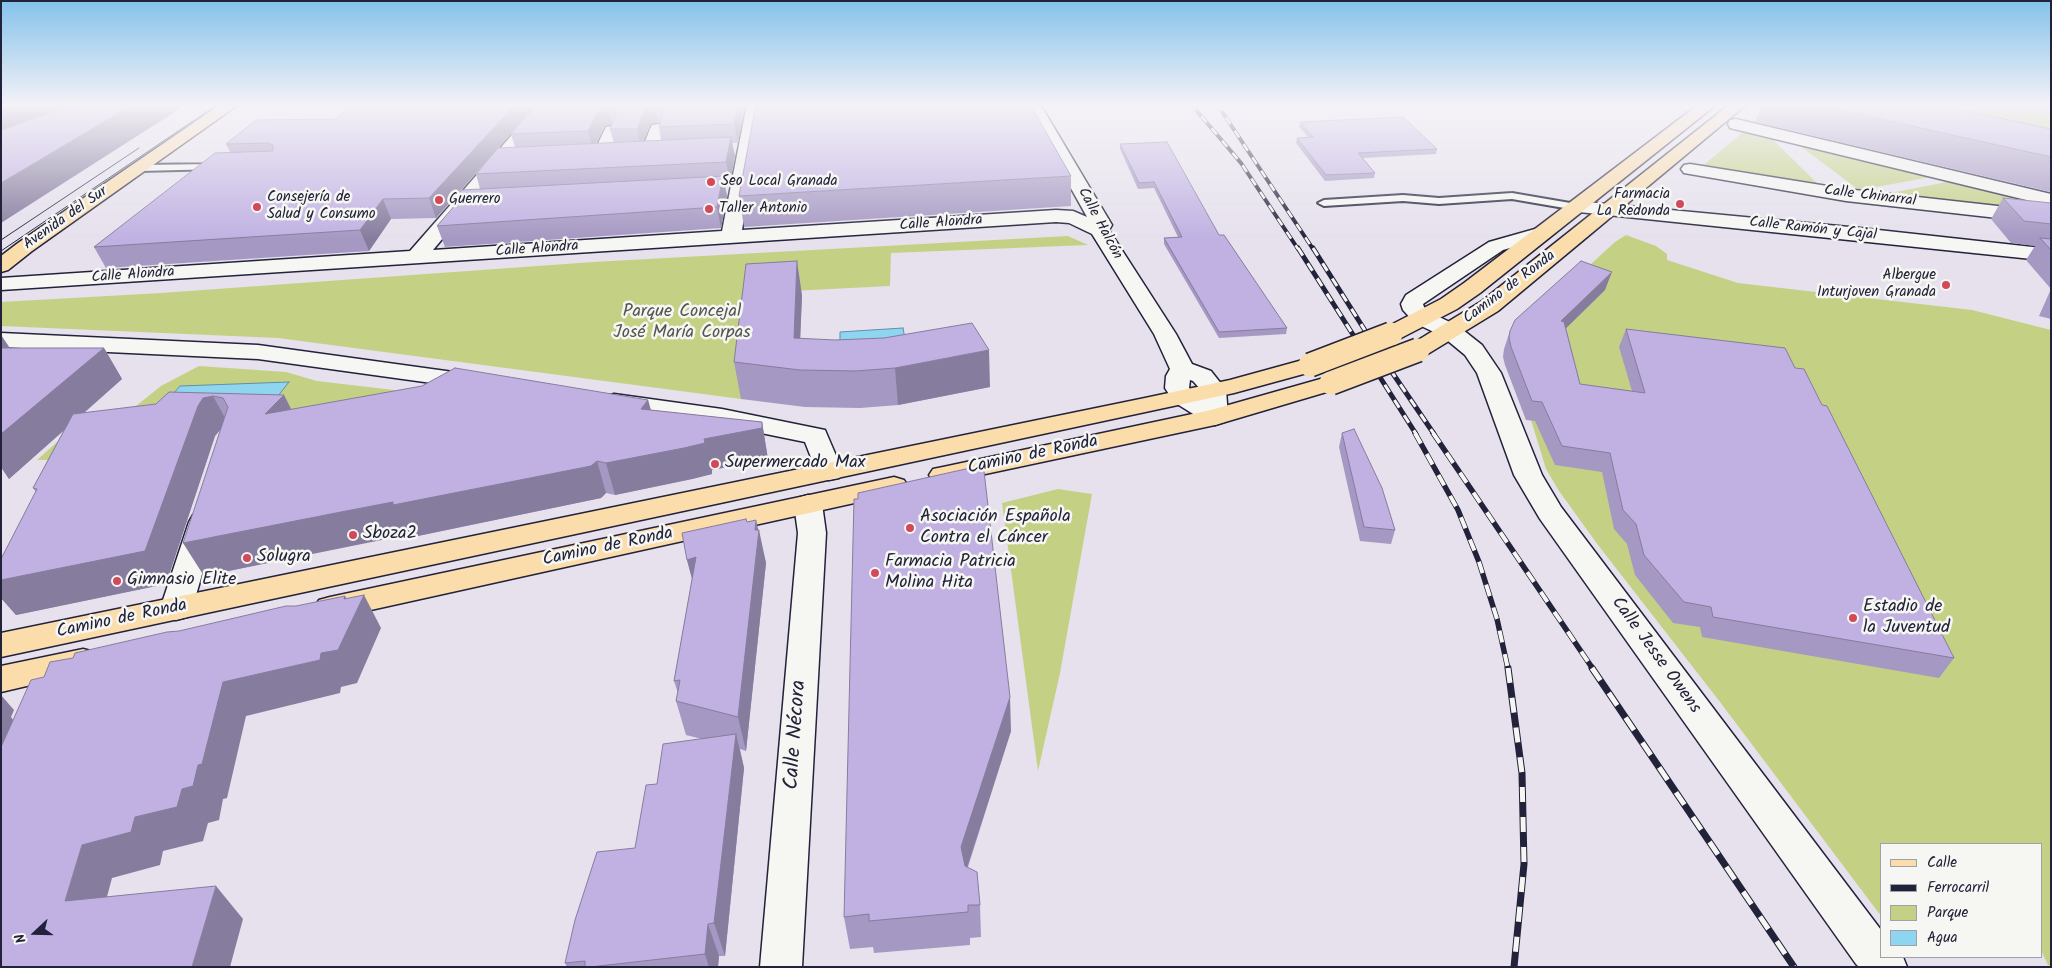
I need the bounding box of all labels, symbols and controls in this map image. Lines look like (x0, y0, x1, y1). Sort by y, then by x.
place label: Seo Local Granada (721, 173, 838, 191)
marker: Seo Local Granada (705, 176, 717, 188)
street label: Calle Chinarral (1823, 182, 1917, 212)
street label: Avenida del Sur (21, 183, 111, 255)
street label: Calle Halcón (1073, 185, 1125, 263)
place label: Farmacia La Redonda (1596, 186, 1670, 221)
place label: Consejería de Salud y Consumo (267, 189, 376, 224)
place label: Guerrero (449, 191, 501, 209)
marker: Guerrero (433, 194, 445, 206)
marker: Farmacia La Redonda (1674, 198, 1686, 210)
place label: Taller Antonio (719, 200, 807, 218)
marker: Consejería de Salud y Consumo (251, 201, 263, 213)
marker: Taller Antonio (703, 203, 715, 215)
street label: Calle Alondra (899, 212, 983, 236)
street label: Calle Ramón y Cajal (1748, 214, 1878, 246)
street label: Calle Alondra (495, 238, 579, 262)
street label: Camino de Ronda (1460, 248, 1560, 328)
street label: Calle Alondra (91, 264, 175, 288)
place label: Albergue Inturjoven Granada (1817, 267, 1936, 302)
marker: Albergue Inturjoven Granada (1940, 279, 1952, 291)
park label: Parque Concejal José María Corpas (613, 302, 751, 344)
street label: Camino de Ronda (966, 432, 1100, 480)
place label: Supermercado Max (725, 453, 865, 475)
marker: Supermercado Max (709, 458, 721, 470)
place label: Asociación Española Contra el Cáncer (920, 507, 1071, 550)
marker: Asociación Española Contra el Cáncer (904, 522, 916, 534)
place label: Sboza2 (363, 524, 417, 546)
street label: Camino de Ronda (541, 524, 675, 572)
marker: Sboza2 (347, 529, 359, 541)
place label: Solugra (257, 547, 311, 569)
marker: Solugra (241, 552, 253, 564)
place label: Farmacia Patricia Molina Hita (885, 552, 1016, 594)
marker: Farmacia Patricia Molina Hita (869, 567, 881, 579)
place label: Gimnasio Elite (127, 570, 236, 592)
marker: Gimnasio Elite (111, 575, 123, 587)
street label: Calle Jesse Owens (1605, 593, 1705, 719)
street label: Camino de Ronda (55, 596, 189, 644)
place label: Estadio de la Juventud (1863, 597, 1950, 640)
marker: Estadio de la Juventud (1847, 612, 1859, 624)
street label: Calle Nécora (781, 679, 813, 791)
legend (1880, 843, 2042, 958)
text: Calle (1927, 851, 1957, 875)
text: Ferrocarril (1927, 876, 1989, 900)
text: Parque (1927, 901, 1968, 925)
north arrow (10, 908, 60, 958)
text: Agua (1927, 926, 1958, 950)
text: N (9, 930, 33, 946)

